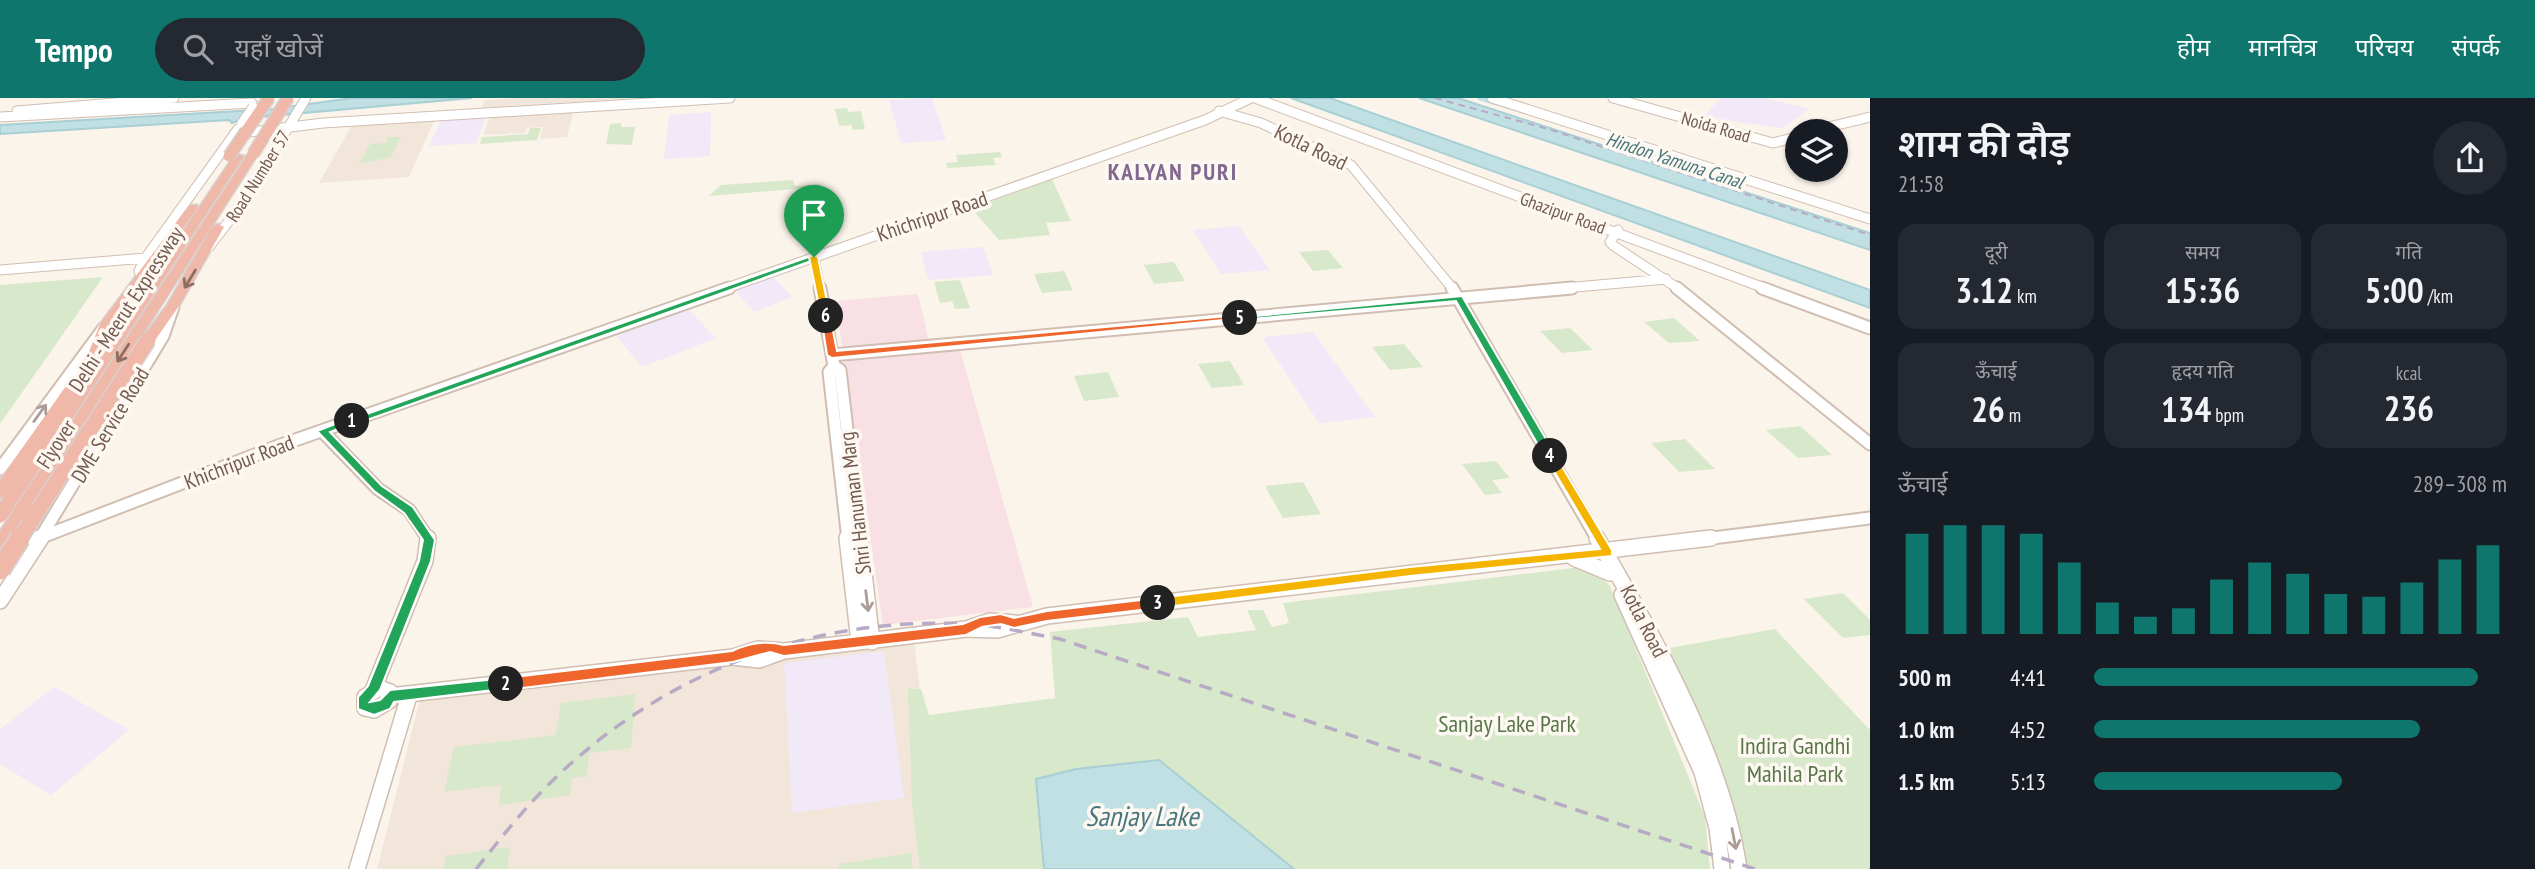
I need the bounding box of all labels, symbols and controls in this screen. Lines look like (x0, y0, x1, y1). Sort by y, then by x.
search box (155, 18, 645, 81)
text: Tempo (35, 28, 113, 71)
icon: search (179, 30, 217, 68)
text: यहाँ खोजें (235, 31, 323, 64)
text: होम (2177, 32, 2210, 63)
text: मानचित्र (2248, 32, 2317, 63)
text: परिचय (2355, 32, 2414, 63)
text: संपर्क (2452, 32, 2500, 63)
street label: Noida Road (1679, 106, 1753, 148)
street label: Kotla Road (1270, 118, 1352, 176)
text: शाम की दौड़ (1898, 118, 2070, 167)
map controls (1785, 119, 1848, 182)
button: layers (1785, 119, 1848, 182)
button: share (2433, 121, 2507, 195)
street label: Road Number 57 (221, 126, 295, 226)
water label: Hindon Yamuna Canal (1603, 126, 1748, 194)
district label: KALYAN PURI (1108, 157, 1238, 186)
text: 21:58 (1898, 169, 1944, 198)
street label: Khichripur Road (873, 184, 991, 248)
pin (784, 185, 844, 257)
street label: Ghazipur Road (1517, 187, 1609, 239)
icon: arrive (795, 196, 833, 234)
street label: Delhi - Meerut Expressway (63, 221, 190, 397)
text: दूरी (1985, 240, 2008, 264)
text: समय (2185, 240, 2220, 264)
text: गति (2396, 240, 2422, 264)
text: 3.12 (1955, 267, 2013, 313)
text: 15:36 (2165, 267, 2240, 313)
text: 5:00 (2365, 267, 2424, 313)
one-way arrow (182, 268, 196, 288)
text: km (2013, 284, 2037, 308)
text: /km (2424, 284, 2453, 308)
pin: 6 (808, 298, 844, 333)
pin: 5 (1222, 300, 1258, 336)
text: 6 (821, 303, 830, 327)
text: 5 (1235, 305, 1244, 329)
one-way arrow (116, 343, 131, 362)
text: ऊँचाई (1976, 359, 2017, 383)
text: हृदय गति (2171, 359, 2234, 383)
text: kcal (2396, 361, 2422, 385)
street label: DME Service Road (65, 362, 155, 488)
text: 236 (2384, 385, 2434, 431)
text: 26 (1971, 386, 2005, 432)
text: 134 (2161, 386, 2211, 432)
text: m (2005, 403, 2021, 427)
text: bpm (2211, 403, 2244, 427)
one-way arrow (33, 404, 47, 423)
pin: 1 (334, 404, 370, 438)
text: 1 (347, 408, 356, 432)
street label: Flyover (30, 414, 82, 474)
street label: Khichripur Road (180, 429, 298, 495)
street label: Shri Hanuman Marg (833, 430, 877, 576)
pin: 4 (1532, 438, 1568, 474)
text: 4 (1545, 443, 1554, 467)
text: ऊँचाई (1898, 469, 1948, 498)
text: 289–308 m (2413, 469, 2507, 498)
street label: Kotla Road (1614, 580, 1674, 662)
pin: 3 (1140, 586, 1176, 620)
one-way arrow (861, 590, 874, 612)
text: 3 (1153, 590, 1162, 614)
text: 500 m (1898, 663, 1951, 692)
text: 4:41 (2010, 663, 2046, 692)
pin: 2 (489, 666, 524, 702)
text: 2 (501, 671, 510, 695)
park label: Sanjay Lake Park (1438, 708, 1576, 739)
text: 1.0 km (1898, 715, 1954, 744)
text: 4:52 (2010, 715, 2046, 744)
park label: Indira Gandhi Mahila Park (1739, 730, 1851, 789)
text: 1.5 km (1898, 767, 1954, 796)
text: 5:13 (2010, 767, 2046, 796)
water label: Sanjay Lake (1086, 797, 1201, 834)
one-way arrow (1728, 827, 1741, 850)

